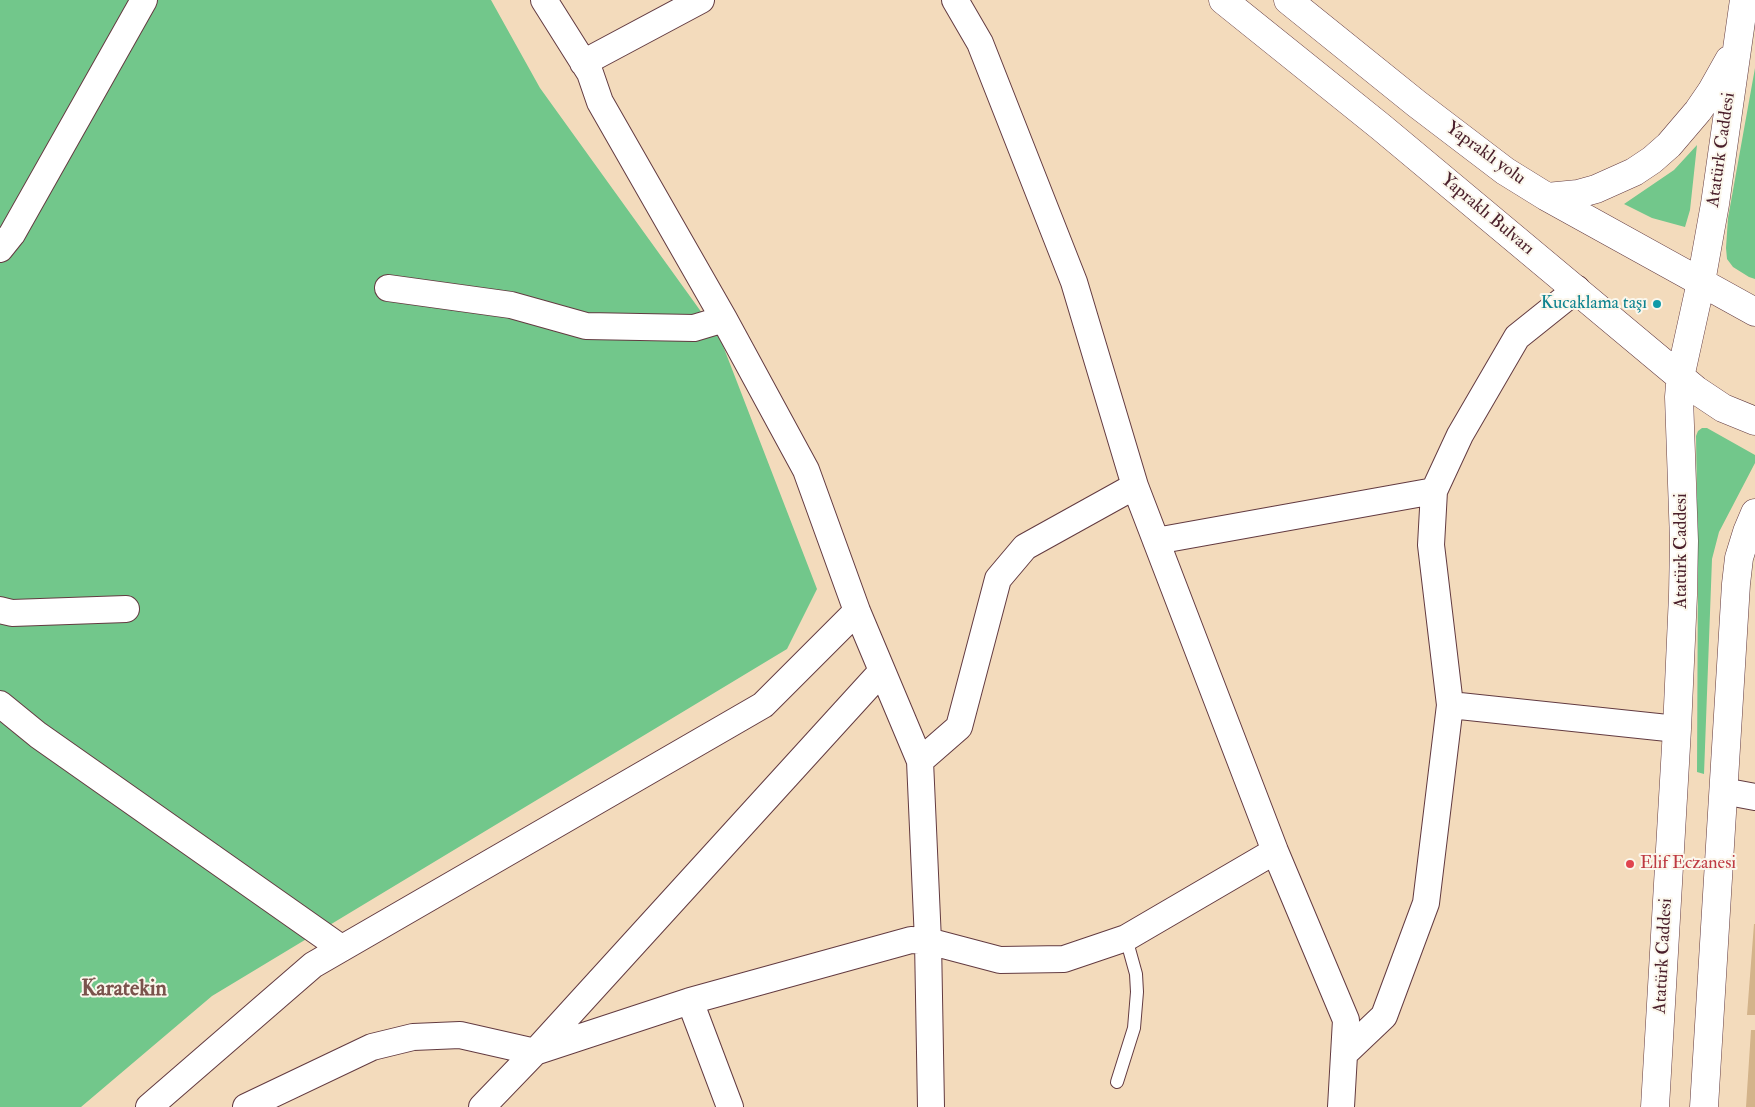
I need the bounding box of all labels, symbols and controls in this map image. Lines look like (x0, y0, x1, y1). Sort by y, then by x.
street label: Atatürk Caddesi (1703, 91, 1741, 209)
street label: Yapraklı yolu (1441, 118, 1529, 190)
street label: Yapraklı Bulvarı (1436, 170, 1538, 260)
place label: Kucaklama taşı (1541, 293, 1647, 315)
marker: Kucaklama taşı (1651, 298, 1663, 310)
street label: Atatürk Caddesi (1671, 493, 1693, 609)
place label: Elif Eczanesi (1640, 853, 1736, 875)
marker: Elif Eczanesi (1624, 858, 1636, 870)
street label: Atatürk Caddesi (1650, 898, 1678, 1014)
district label: Karatekin (81, 977, 167, 1003)

